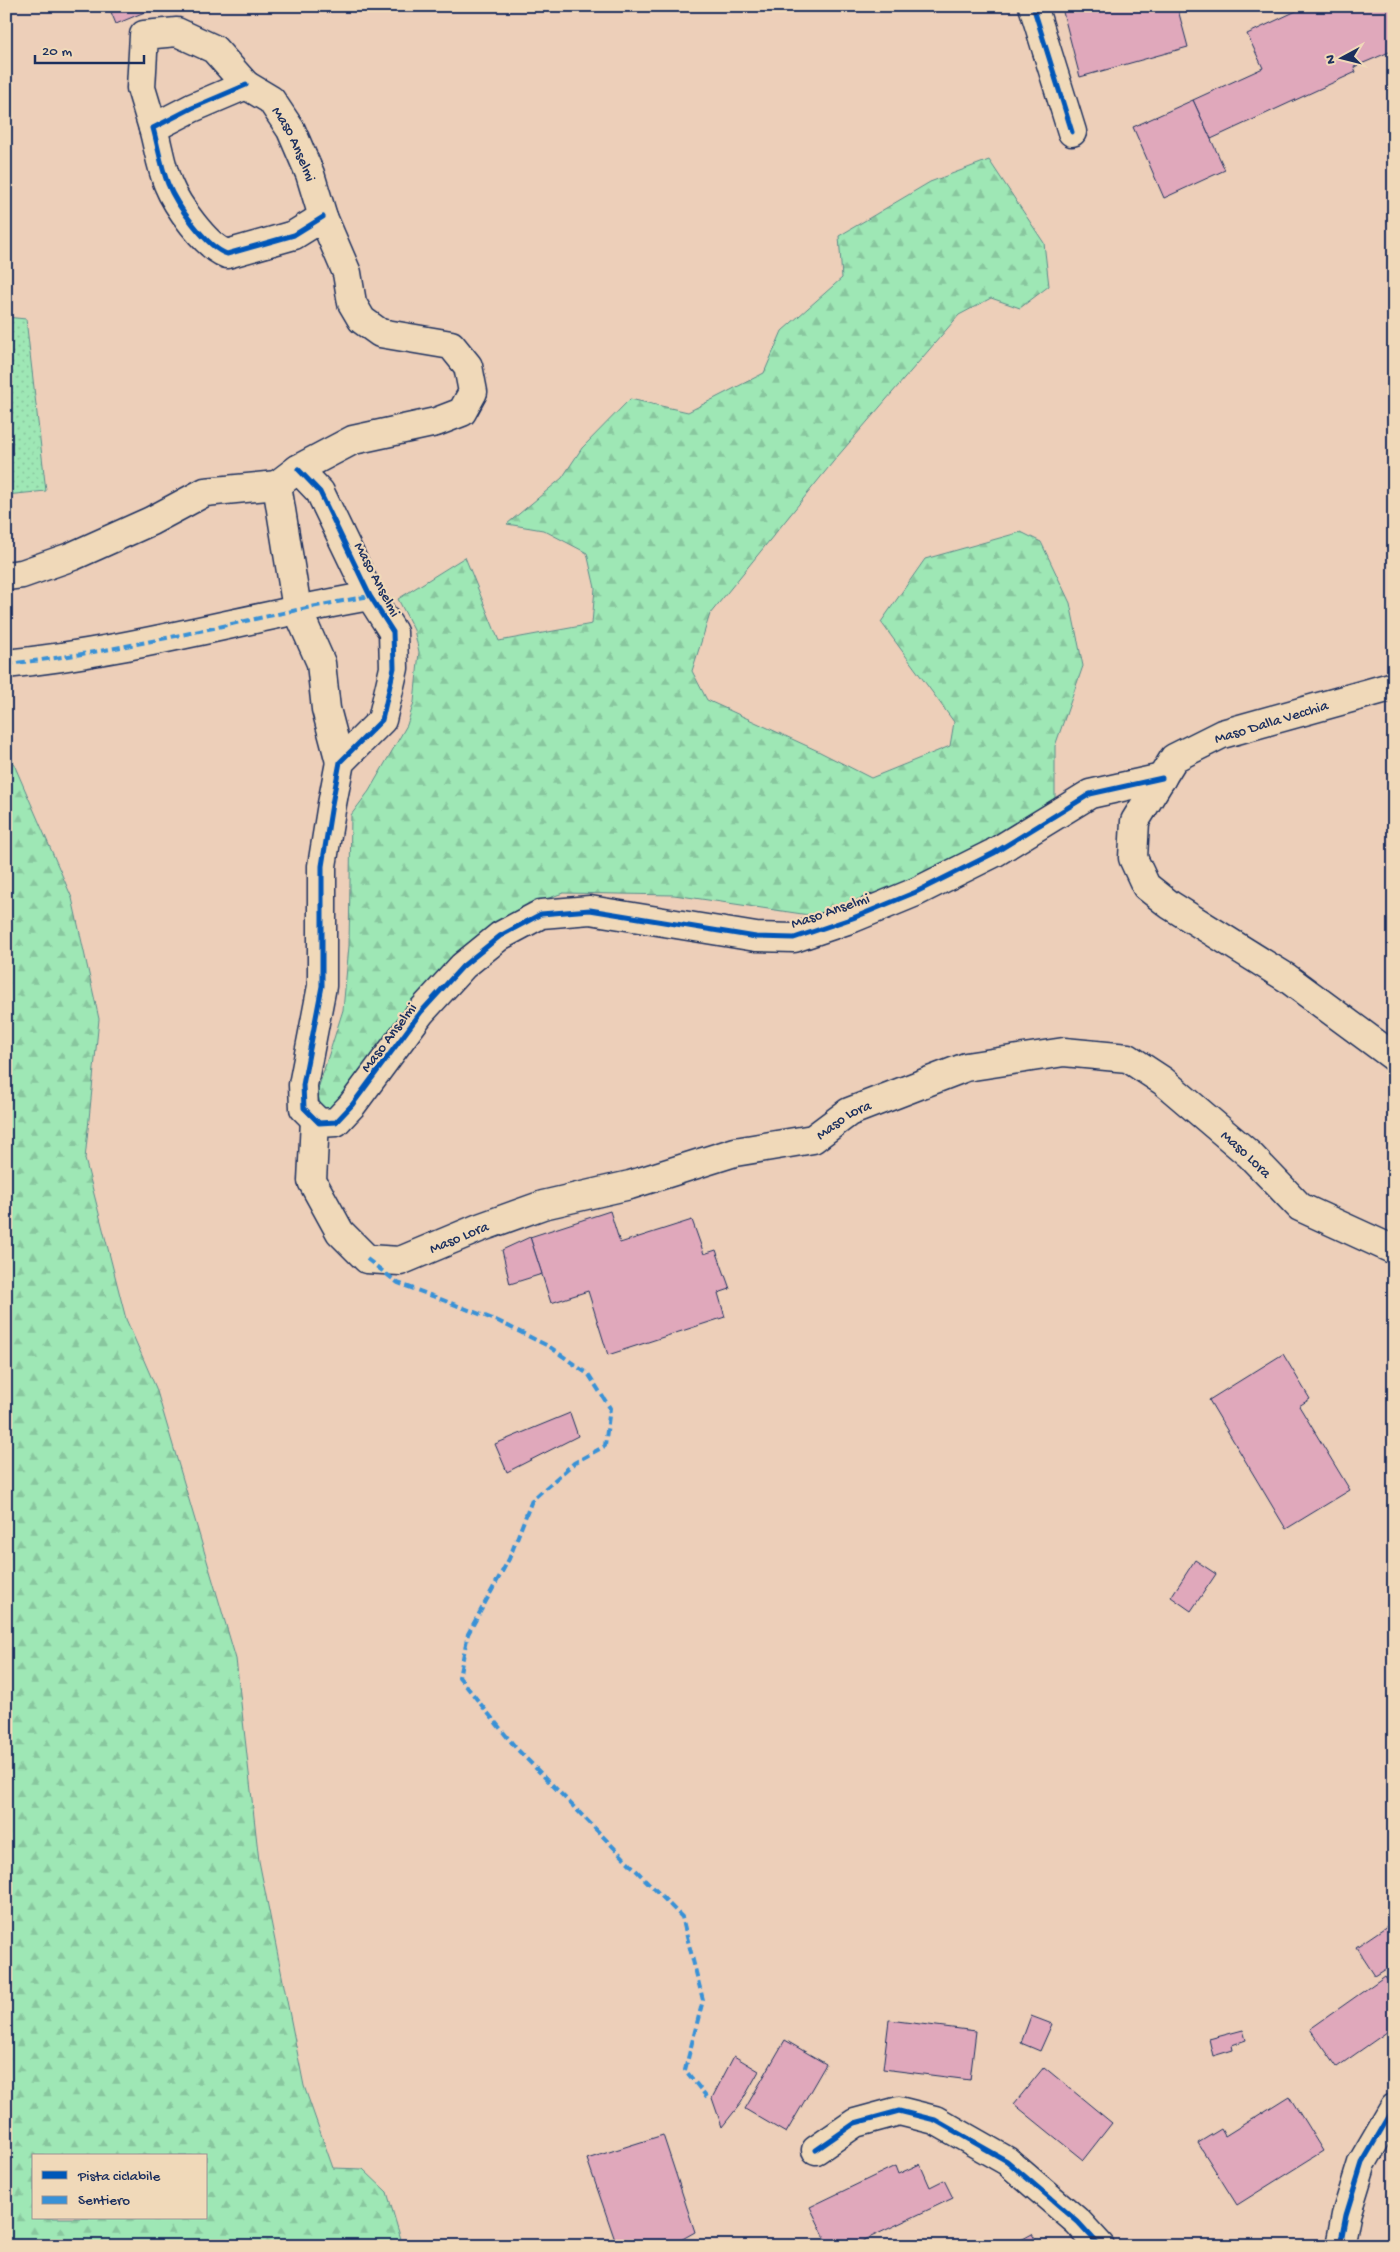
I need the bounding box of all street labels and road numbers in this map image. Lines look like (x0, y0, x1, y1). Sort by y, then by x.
street label: Maso Anselmi (267, 104, 319, 184)
street label: Maso Anselmi (349, 539, 403, 620)
street label: Maso Dalla Vecchia (1212, 697, 1331, 749)
street label: Maso Anselmi (789, 890, 872, 934)
street label: Maso Anselmi (358, 1000, 421, 1076)
street label: Maso Lora (813, 1097, 875, 1145)
street label: Maso Lora (1216, 1127, 1275, 1183)
street label: Maso Lora (427, 1218, 492, 1259)

